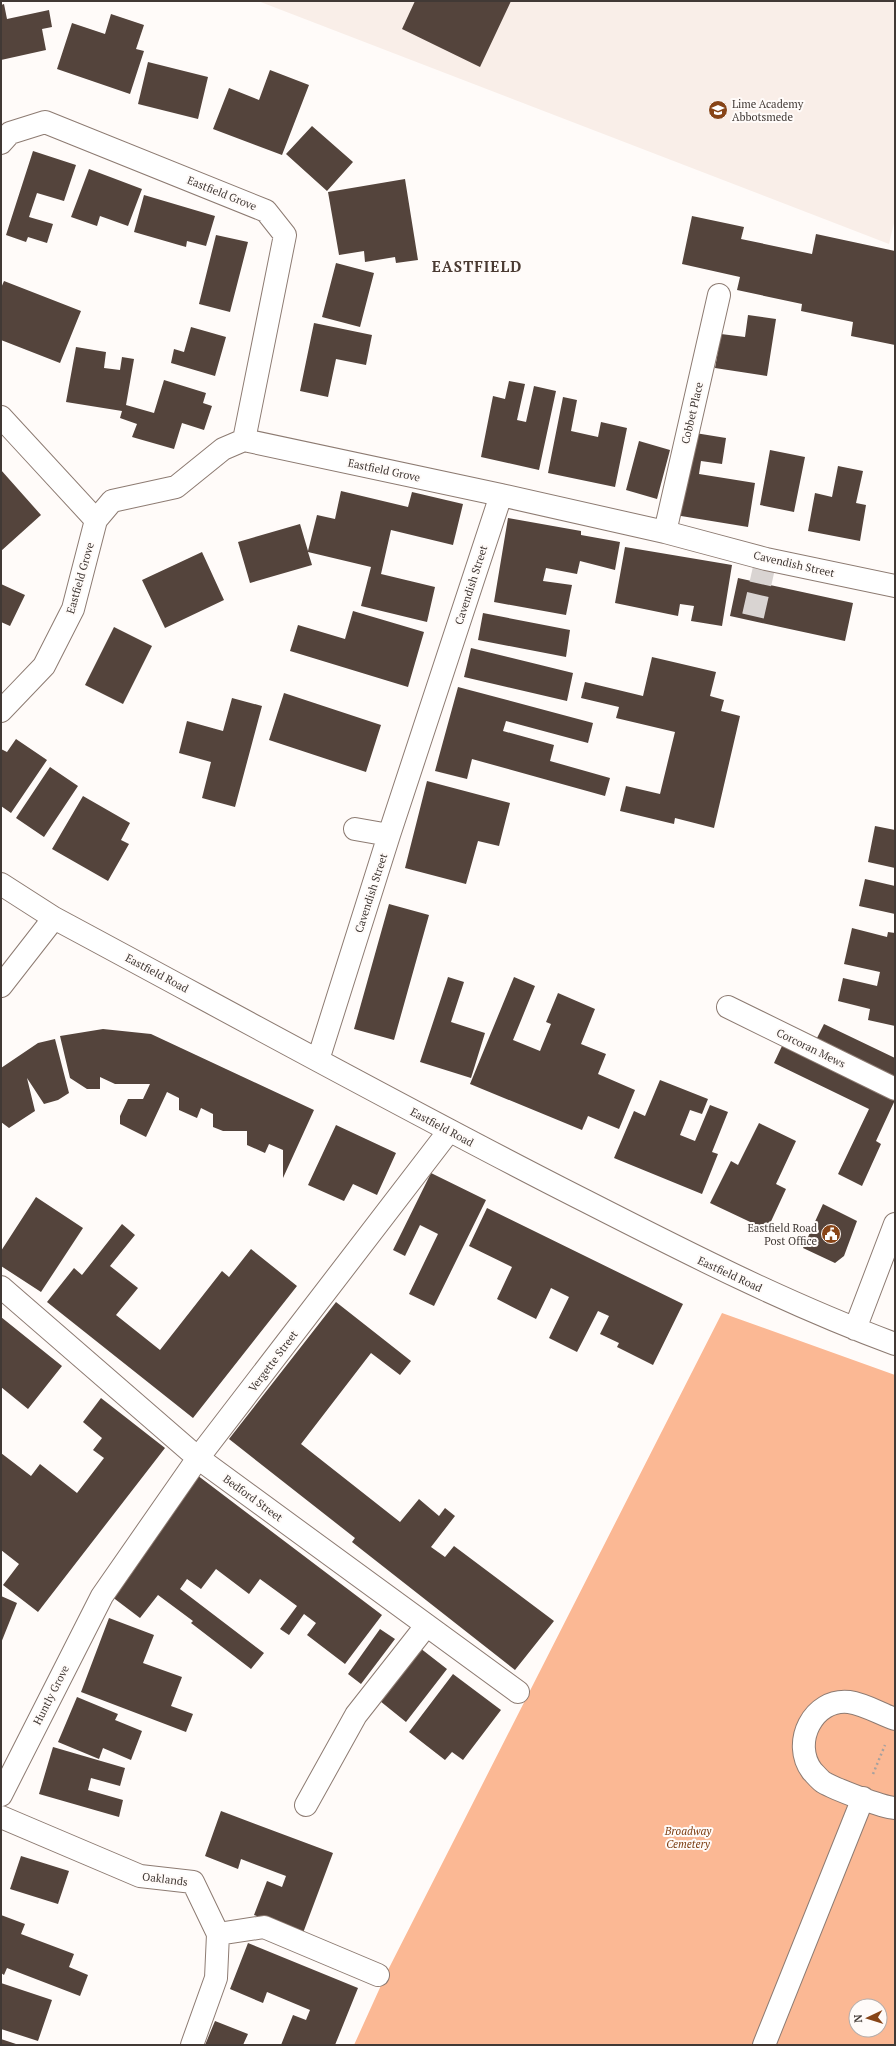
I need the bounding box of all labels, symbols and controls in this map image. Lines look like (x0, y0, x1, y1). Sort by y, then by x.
place label: Lime Academy Abbotsmede (732, 97, 804, 124)
school or university icon: Lime Academy Abbotsmede (707, 99, 729, 121)
street label: Eastfield Grove (185, 173, 259, 213)
district label: EASTFIELD (432, 256, 522, 276)
street label: Cobbet Place (678, 380, 706, 445)
street label: Eastfield Grove (347, 455, 422, 485)
street label: Eastfield Grove (63, 540, 97, 615)
street label: Cavendish Street (452, 543, 490, 627)
street label: Cavendish Street (752, 548, 836, 580)
street label: Cavendish Street (352, 851, 390, 935)
street label: Eastfield Road (123, 950, 191, 996)
street label: Corcoran Mews (774, 1025, 848, 1071)
street label: Eastfield Road (408, 1104, 476, 1150)
place label: Eastfield Road Post Office (747, 1221, 817, 1248)
public building icon: Eastfield Road Post Office (820, 1223, 842, 1245)
street label: Eastfield Road (696, 1253, 764, 1295)
street label: Vergette Street (245, 1328, 301, 1394)
street label: Bedford Street (220, 1472, 286, 1524)
street label: Huntly Grove (30, 1662, 72, 1727)
park label: Broadway Cemetery (664, 1824, 712, 1851)
street label: Oaklands (141, 1869, 189, 1889)
north arrow (848, 1998, 888, 2038)
text: N (851, 2013, 865, 2023)

